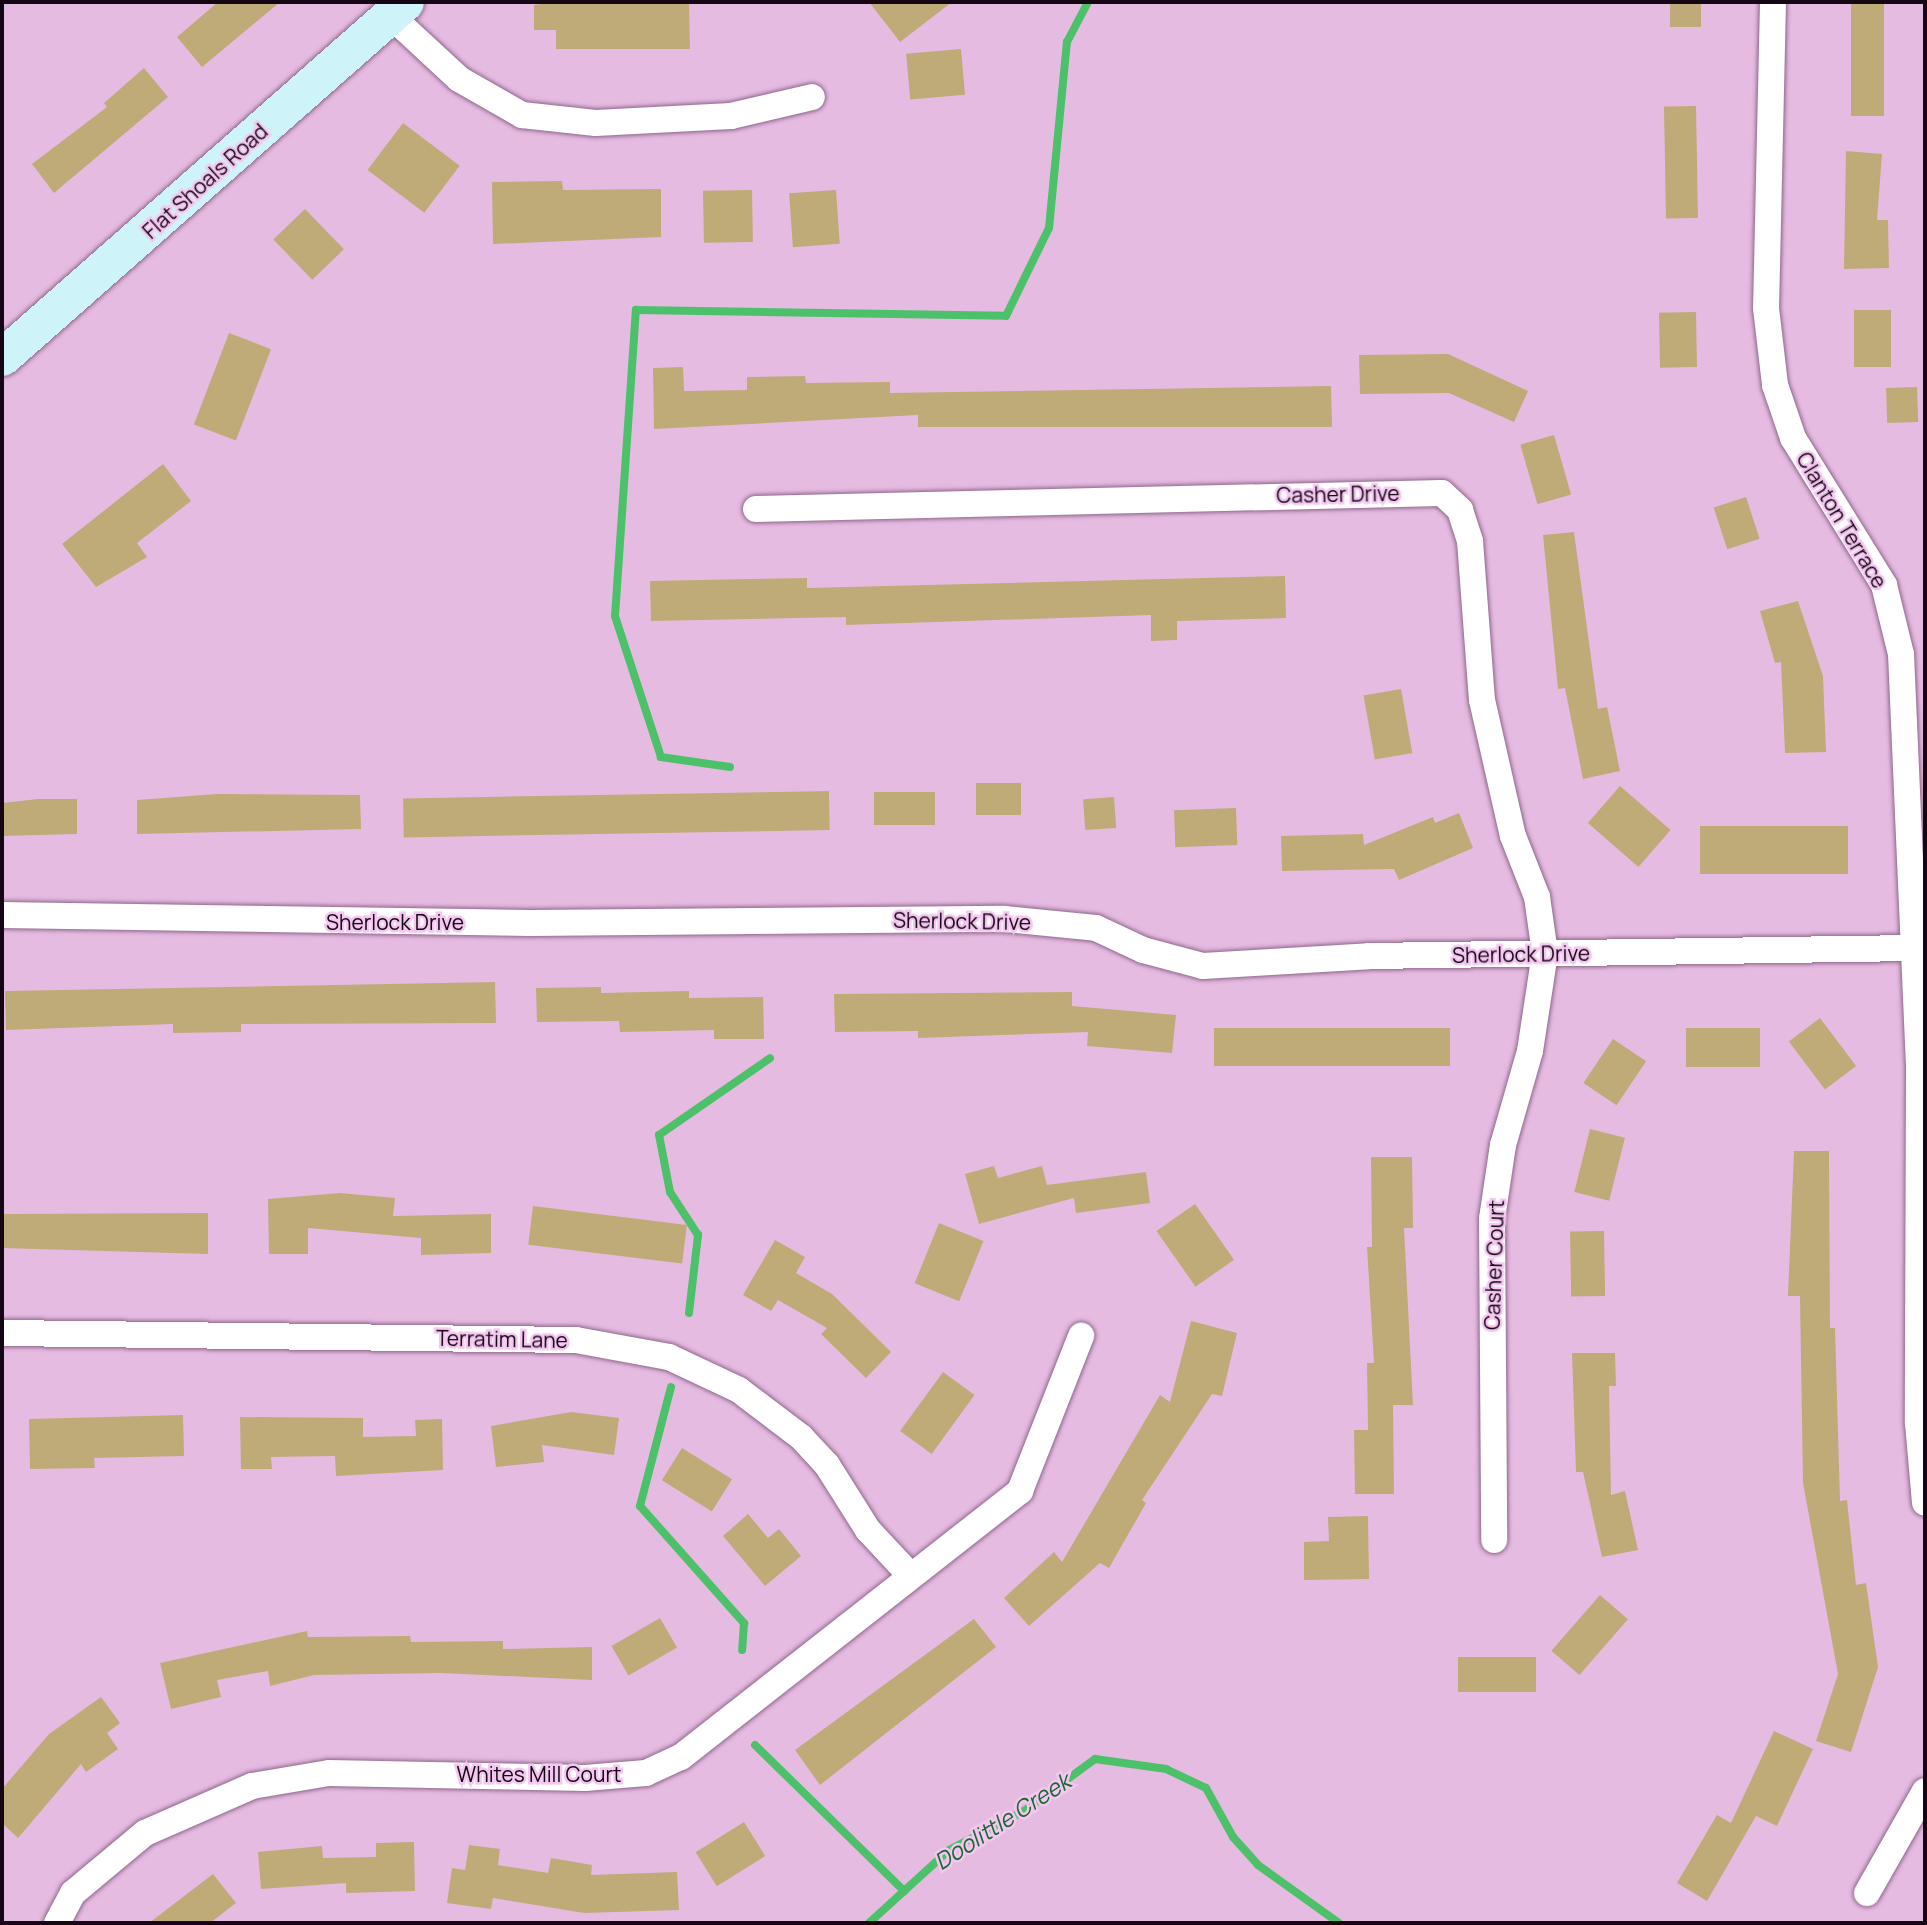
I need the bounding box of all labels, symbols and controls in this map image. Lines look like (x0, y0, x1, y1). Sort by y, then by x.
street label: Flat Shoals Road (137, 118, 273, 244)
street label: Clanton Terrace (1791, 447, 1893, 593)
street label: Casher Drive (1276, 480, 1400, 508)
street label: Sherlock Drive (893, 907, 1031, 935)
street label: Sherlock Drive (326, 909, 464, 935)
street label: Sherlock Drive (1452, 940, 1590, 968)
street label: Casher Court (1479, 1200, 1509, 1330)
street label: Terratim Lane (436, 1325, 568, 1353)
street label: Whites Mill Court (457, 1761, 621, 1787)
water label: Doolittle Creek (929, 1767, 1075, 1875)

